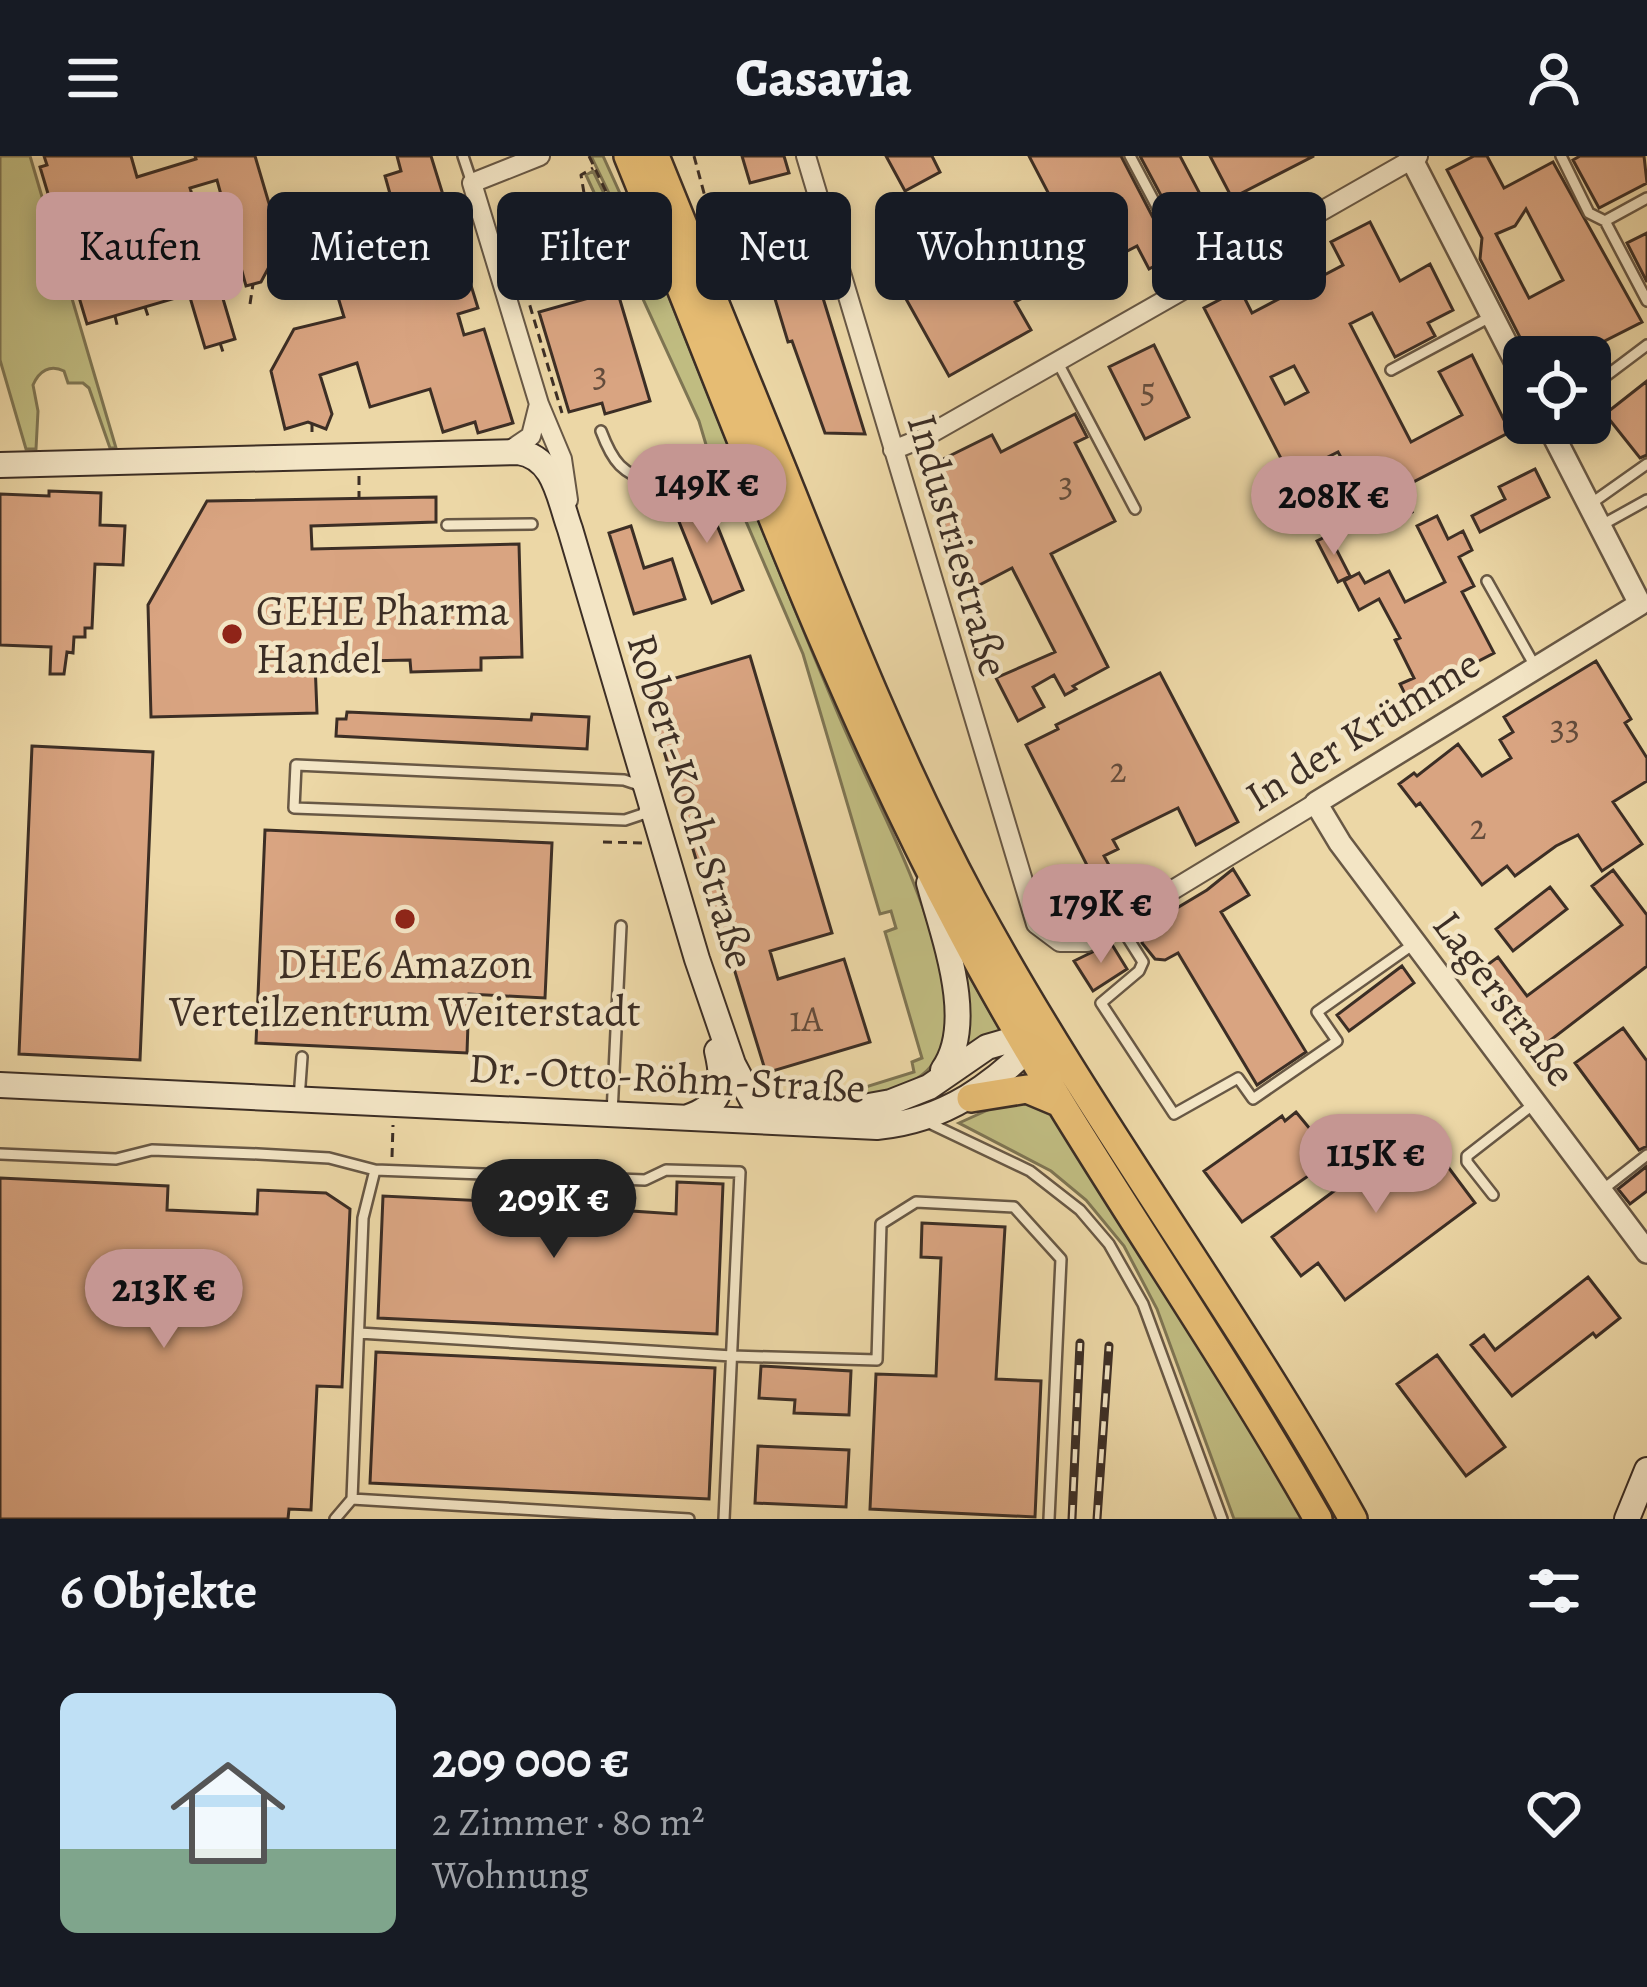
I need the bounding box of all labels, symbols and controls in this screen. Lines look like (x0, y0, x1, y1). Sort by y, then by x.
text: Casavia (735, 41, 912, 115)
icon: menu (60, 45, 126, 111)
icon: person (1521, 45, 1587, 111)
chip: Kaufen (36, 192, 243, 300)
chip: Mieten (267, 192, 473, 300)
chip: Filter (497, 192, 672, 300)
chip: Neu (696, 192, 851, 300)
chip: Wohnung (875, 192, 1128, 300)
chip: Haus (1152, 192, 1326, 300)
map controls (1503, 336, 1611, 444)
button: locate (1503, 336, 1611, 444)
house number: 3 (593, 349, 607, 398)
house number: 5 (1140, 365, 1156, 414)
street label: Industriestraße (894, 407, 1023, 683)
pin: 149K € (609, 444, 805, 546)
text: 149K € (654, 456, 760, 509)
pin: 208K € (1236, 456, 1432, 558)
house number: 3 (1059, 459, 1073, 508)
text: 208K € (1278, 468, 1390, 521)
place label: GEHE Pharma Handel (256, 582, 510, 687)
marker: GEHE Pharma Handel (219, 621, 245, 647)
street label: Robert-Koch-Straße (613, 627, 770, 976)
street label: In der Krümme (1234, 635, 1490, 824)
house number: 33 (1550, 702, 1580, 751)
house number: 2 (1109, 745, 1127, 794)
house number: 2 (1469, 802, 1487, 851)
pin: 179K € (1003, 864, 1199, 966)
text: 179K € (1049, 876, 1153, 929)
street label: Lagerstraße (1420, 899, 1589, 1098)
marker: DHE6 Amazon Verteilzentrum Weiterstadt (392, 906, 418, 932)
place label: DHE6 Amazon Verteilzentrum Weiterstadt (168, 935, 641, 1040)
house number: 1A (789, 994, 824, 1043)
street label: Dr.-Otto-Röhm-Straße (467, 1039, 867, 1116)
pin: 115K € (1278, 1114, 1474, 1216)
text: 115K € (1326, 1126, 1426, 1179)
pin: 209K € (456, 1159, 652, 1261)
text: 209K € (498, 1171, 610, 1224)
pin: 213K € (66, 1249, 262, 1351)
text: 213K € (112, 1261, 216, 1314)
text: 6 Objekte (60, 1556, 257, 1626)
icon: filters (1521, 1558, 1587, 1624)
text: 209 000 € (432, 1725, 630, 1795)
icon: home (156, 1741, 300, 1885)
icon: heart (1521, 1780, 1587, 1846)
text: 2 Zimmer · 80 m² (432, 1795, 705, 1848)
text: Wohnung (432, 1848, 589, 1901)

